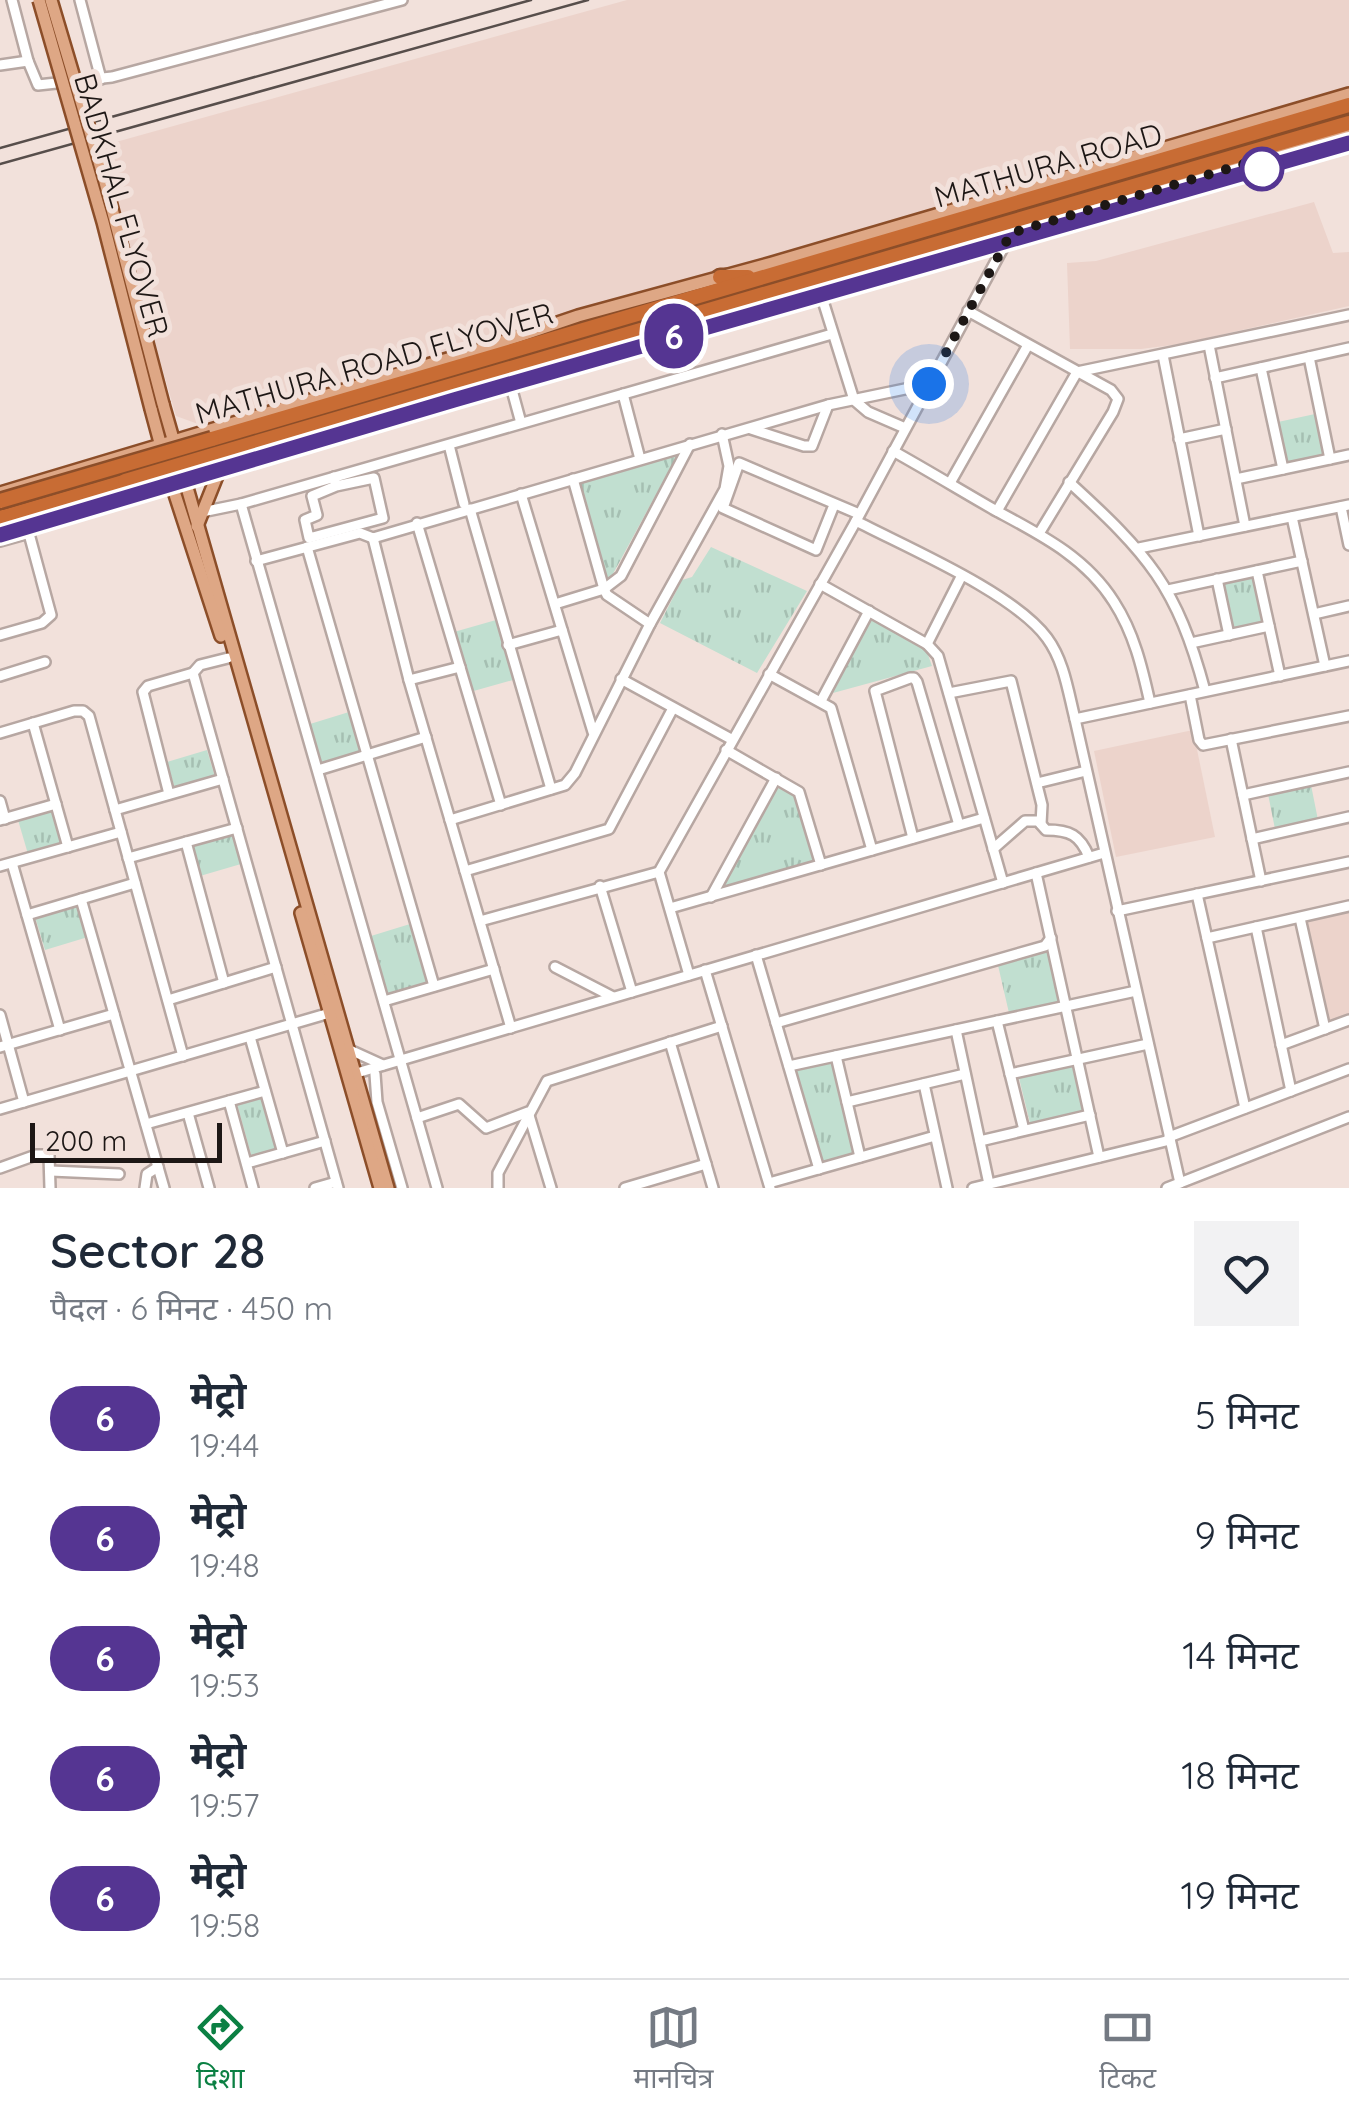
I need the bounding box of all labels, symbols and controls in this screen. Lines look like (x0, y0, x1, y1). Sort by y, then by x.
street label: BADKHAL FLYOVER (66, 69, 178, 341)
street label: MATHURA ROAD (930, 114, 1166, 216)
unlabelled marker (1241, 148, 1283, 190)
street label: MATHURA ROAD FLYOVER (191, 294, 557, 432)
line badge: 6 (642, 304, 706, 368)
text: 6 (664, 314, 684, 358)
your location (904, 359, 954, 409)
scale bar (30, 1118, 222, 1162)
text: 200 m (45, 1123, 127, 1158)
text: Sector 28 (50, 1220, 265, 1280)
button: heart (1194, 1221, 1299, 1326)
text: पैदल · 6 मिनट · 450 m (50, 1288, 333, 1328)
text: मेट्रो (190, 1371, 246, 1419)
text: 5 मिनट (1195, 1391, 1299, 1439)
text: 6 (95, 1396, 115, 1440)
text: 19:44 (190, 1425, 259, 1465)
text: मेट्रो (190, 1491, 246, 1539)
text: 9 मिनट (1195, 1511, 1299, 1559)
text: 6 (95, 1516, 115, 1560)
text: 19:48 (190, 1545, 260, 1585)
text: मेट्रो (190, 1611, 246, 1659)
text: 14 मिनट (1182, 1631, 1299, 1679)
text: 6 (95, 1636, 115, 1680)
text: 19:53 (190, 1665, 260, 1705)
text: मेट्रो (190, 1731, 246, 1779)
text: 18 मिनट (1181, 1751, 1299, 1799)
text: 6 (95, 1756, 115, 1800)
text: 19:57 (190, 1785, 260, 1825)
text: मेट्रो (190, 1851, 246, 1899)
text: 19 मिनट (1181, 1871, 1299, 1919)
text: 6 (95, 1876, 115, 1920)
text: 19:58 (190, 1905, 260, 1945)
tab: दिशा (193, 2000, 248, 2099)
tab: मानचित्र (633, 2000, 714, 2099)
tab: टिकट (1099, 2000, 1156, 2099)

